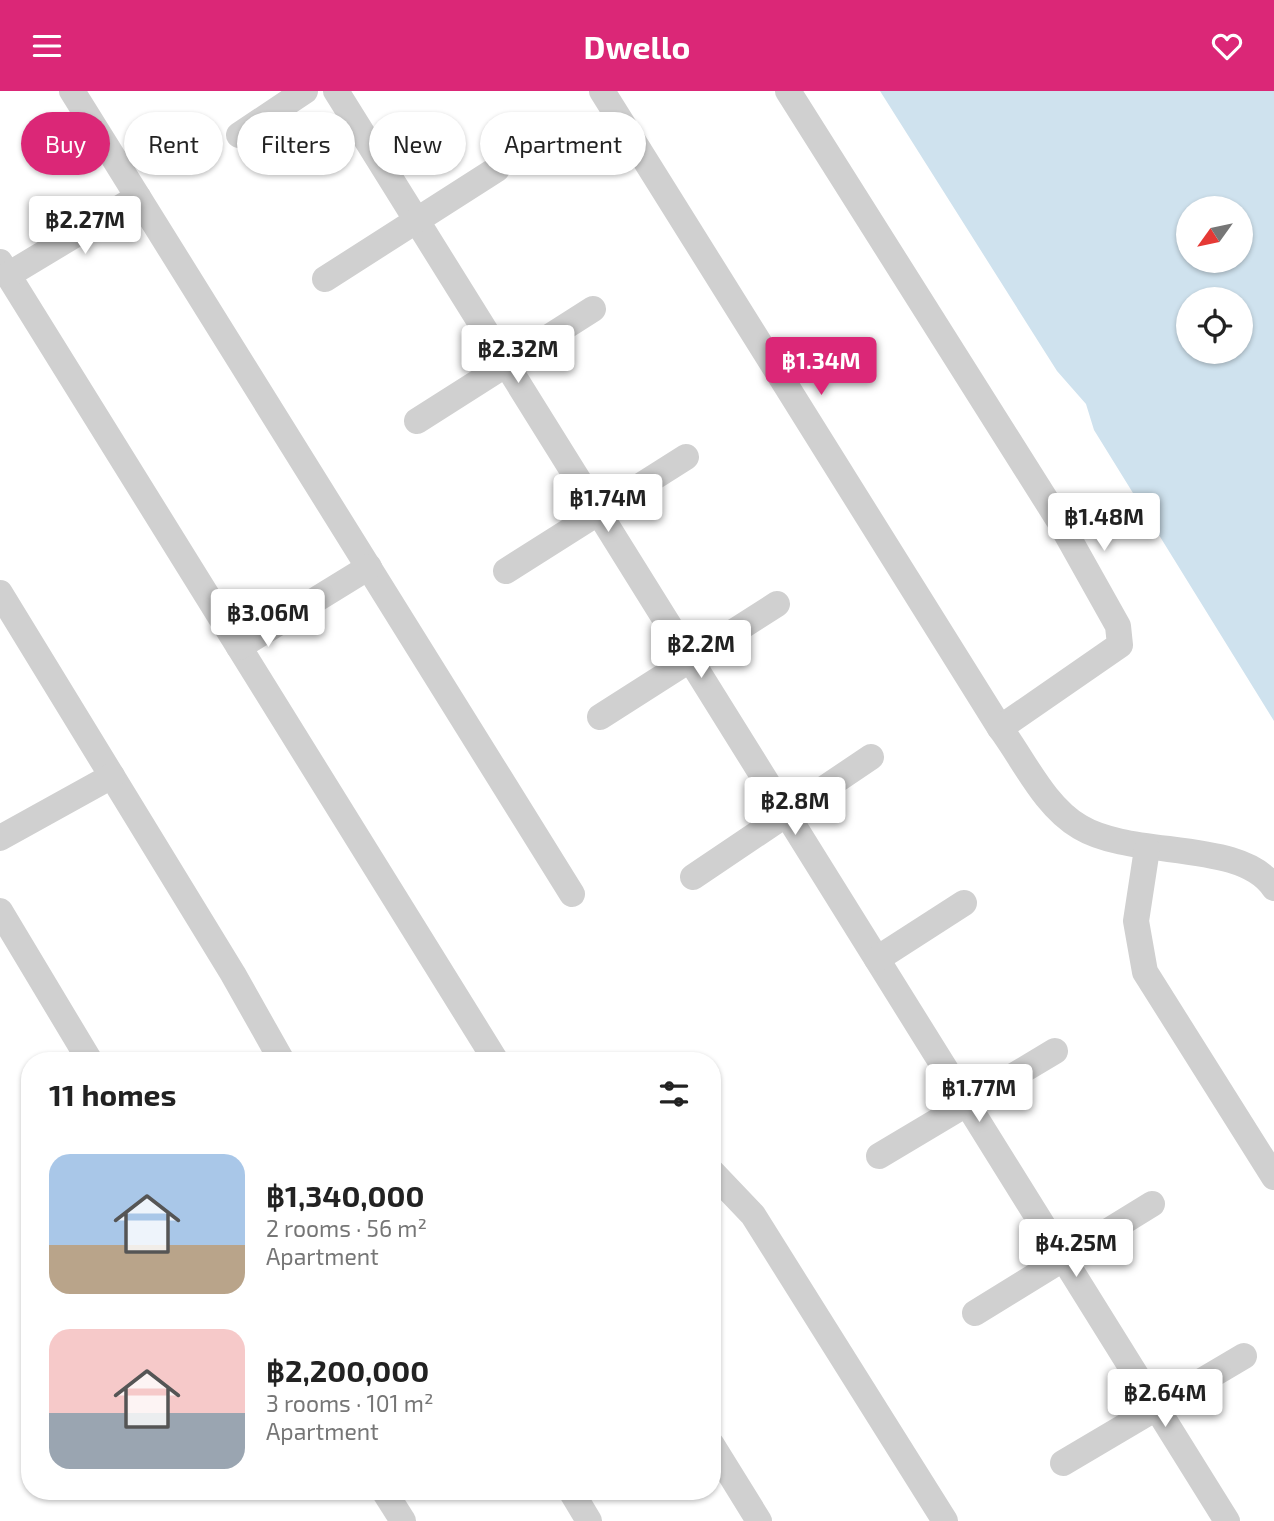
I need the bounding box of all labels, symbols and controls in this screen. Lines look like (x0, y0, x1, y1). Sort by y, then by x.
icon: menu (28, 27, 66, 65)
text: Dwello (584, 27, 690, 65)
icon: heart (1208, 27, 1246, 65)
chip: Buy (21, 112, 110, 175)
chip: Rent (124, 112, 223, 175)
chip: Filters (237, 112, 355, 175)
chip: New (369, 112, 466, 175)
chip: Apartment (480, 112, 646, 175)
north arrow (1176, 196, 1253, 273)
map controls (1176, 196, 1253, 364)
pin: ฿2.27M (28, 197, 142, 256)
text: ฿2.27M (45, 205, 125, 233)
button: locate (1176, 287, 1253, 364)
pin: ฿2.32M (461, 325, 575, 385)
text: ฿2.32M (477, 334, 559, 362)
pin: ฿1.34M (764, 337, 878, 397)
text: ฿1.34M (782, 346, 860, 374)
pin: ฿1.74M (551, 475, 665, 534)
text: ฿1.74M (569, 483, 647, 511)
pin: ฿1.48M (1047, 493, 1161, 553)
text: ฿1.48M (1064, 502, 1144, 530)
pin: ฿3.06M (211, 589, 325, 649)
text: ฿3.06M (227, 598, 309, 626)
pin: ฿2.2M (652, 621, 750, 680)
text: ฿2.2M (667, 629, 735, 657)
pin: ฿2.8M (746, 777, 844, 837)
text: ฿2.8M (761, 786, 829, 814)
pin: ฿1.77M (922, 1065, 1036, 1124)
text: ฿1.77M (942, 1073, 1016, 1101)
icon: filters (655, 1075, 693, 1113)
text: 11 homes (49, 1076, 176, 1112)
text: ฿1,340,000 (266, 1177, 424, 1213)
icon: home (105, 1182, 189, 1266)
text: 2 rooms · 56 m² (266, 1214, 427, 1242)
pin: ฿4.25M (1019, 1219, 1133, 1279)
text: ฿4.25M (1035, 1228, 1117, 1256)
text: Apartment (266, 1242, 379, 1270)
text: ฿2,200,000 (266, 1352, 429, 1388)
icon: home (105, 1357, 189, 1441)
pin: ฿2.64M (1108, 1369, 1222, 1429)
text: ฿2.64M (1124, 1378, 1206, 1406)
text: 3 rooms · 101 m² (266, 1389, 433, 1417)
text: Apartment (266, 1417, 379, 1445)

